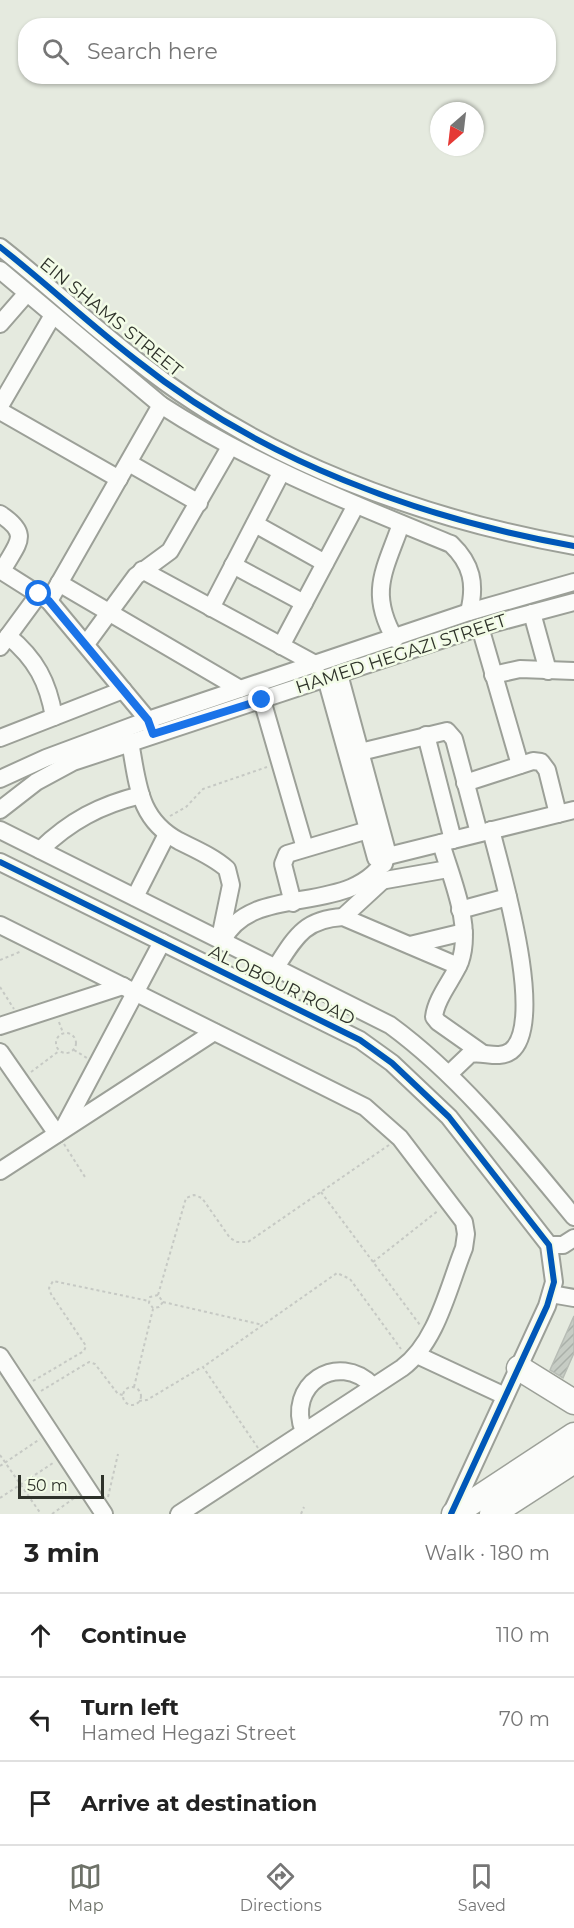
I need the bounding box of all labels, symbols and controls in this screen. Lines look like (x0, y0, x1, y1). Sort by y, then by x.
search box (18, 18, 556, 84)
icon: search (39, 35, 72, 68)
text: Search here (87, 38, 218, 65)
north arrow (430, 102, 484, 156)
street label: EIN SHAMS STREET (35, 253, 187, 382)
route start (25, 580, 51, 606)
street label: HAMED HEGAZI STREET (293, 609, 510, 699)
route end (248, 686, 274, 712)
street label: AL OBOUR ROAD (205, 940, 359, 1030)
scale bar (18, 1472, 104, 1500)
text: 50 m (27, 1476, 68, 1495)
text: 3 min (24, 1537, 100, 1569)
text: Walk · 180 m (425, 1541, 550, 1565)
icon: ahead (24, 1619, 57, 1652)
text: Continue (81, 1622, 187, 1649)
text: 110 m (496, 1623, 550, 1647)
text: Turn left (81, 1694, 179, 1721)
icon: left (24, 1703, 57, 1736)
text: 70 m (499, 1707, 550, 1731)
text: Hamed Hegazi Street (81, 1721, 296, 1745)
icon: arrive (24, 1787, 57, 1820)
text: Arrive at destination (81, 1790, 317, 1817)
tab: Map (68, 1860, 104, 1915)
tab: Directions (240, 1860, 322, 1915)
tab: Saved (458, 1860, 506, 1915)

